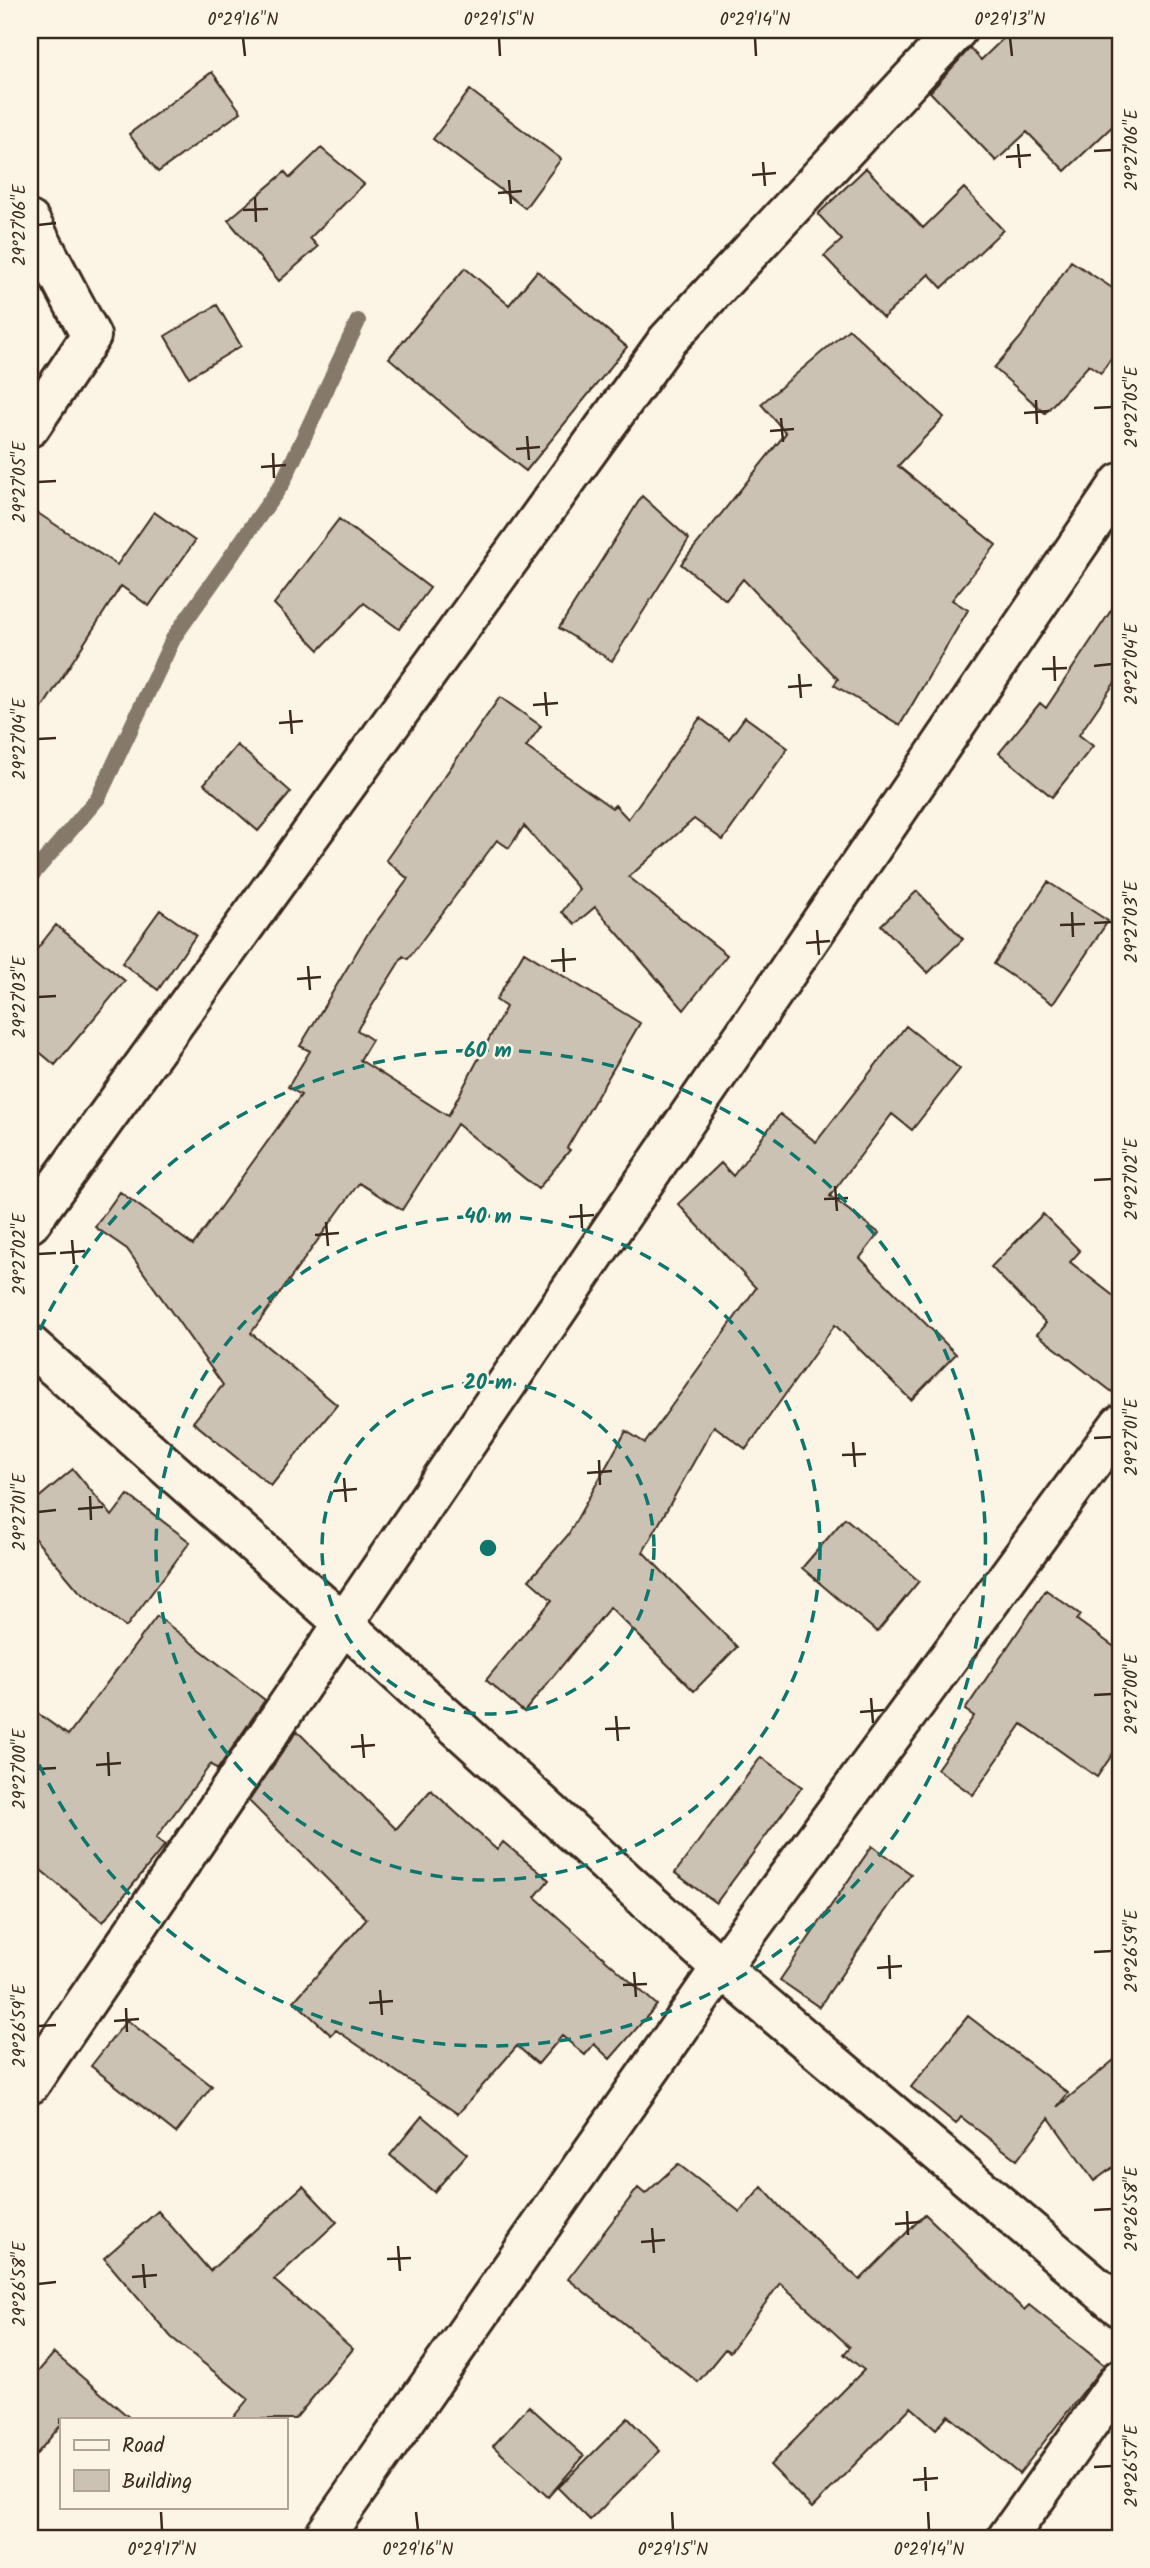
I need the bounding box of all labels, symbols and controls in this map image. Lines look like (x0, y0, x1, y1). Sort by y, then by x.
text: 0°29'16"N (208, 6, 278, 35)
text: 0°29'15"N (464, 6, 534, 35)
text: 0°29'14"N (720, 6, 790, 35)
text: 0°29'13"N (974, 6, 1046, 35)
text: 29°27'06"E (1118, 108, 1147, 191)
text: 29°27'06"E (6, 183, 35, 266)
text: 29°27'05"E (1118, 366, 1147, 448)
text: 29°27'05"E (6, 441, 35, 523)
text: 29°27'04"E (1118, 622, 1147, 705)
text: 29°27'04"E (6, 697, 35, 780)
text: 29°27'03"E (1118, 880, 1147, 963)
text: 29°27'03"E (6, 955, 35, 1038)
text: 60 m (464, 1035, 512, 1068)
text: 29°27'02"E (1118, 1137, 1147, 1220)
text: 40 m (464, 1201, 512, 1234)
text: 29°27'02"E (6, 1212, 35, 1295)
text: 20 m (464, 1367, 512, 1400)
text: 29°27'01"E (1118, 1398, 1147, 1476)
text: 29°27'01"E (6, 1473, 35, 1551)
centre of rings (476, 1536, 500, 1560)
text: 29°27'00"E (1118, 1653, 1147, 1735)
text: 29°27'00"E (6, 1728, 35, 1810)
text: 29°26'59"E (1118, 1909, 1147, 1993)
text: 29°26'59"E (6, 1984, 35, 2068)
text: 29°26'58"E (1118, 2166, 1147, 2252)
text: 29°26'58"E (6, 2241, 35, 2327)
legend (60, 2418, 287, 2508)
text: 29°26'57"E (1118, 2424, 1147, 2507)
text: Road (122, 2430, 165, 2463)
text: Building (122, 2466, 192, 2499)
text: 0°29'17"N (127, 2536, 197, 2565)
text: 0°29'16"N (383, 2536, 453, 2565)
text: 0°29'15"N (638, 2536, 708, 2565)
text: 0°29'14"N (894, 2536, 964, 2565)

